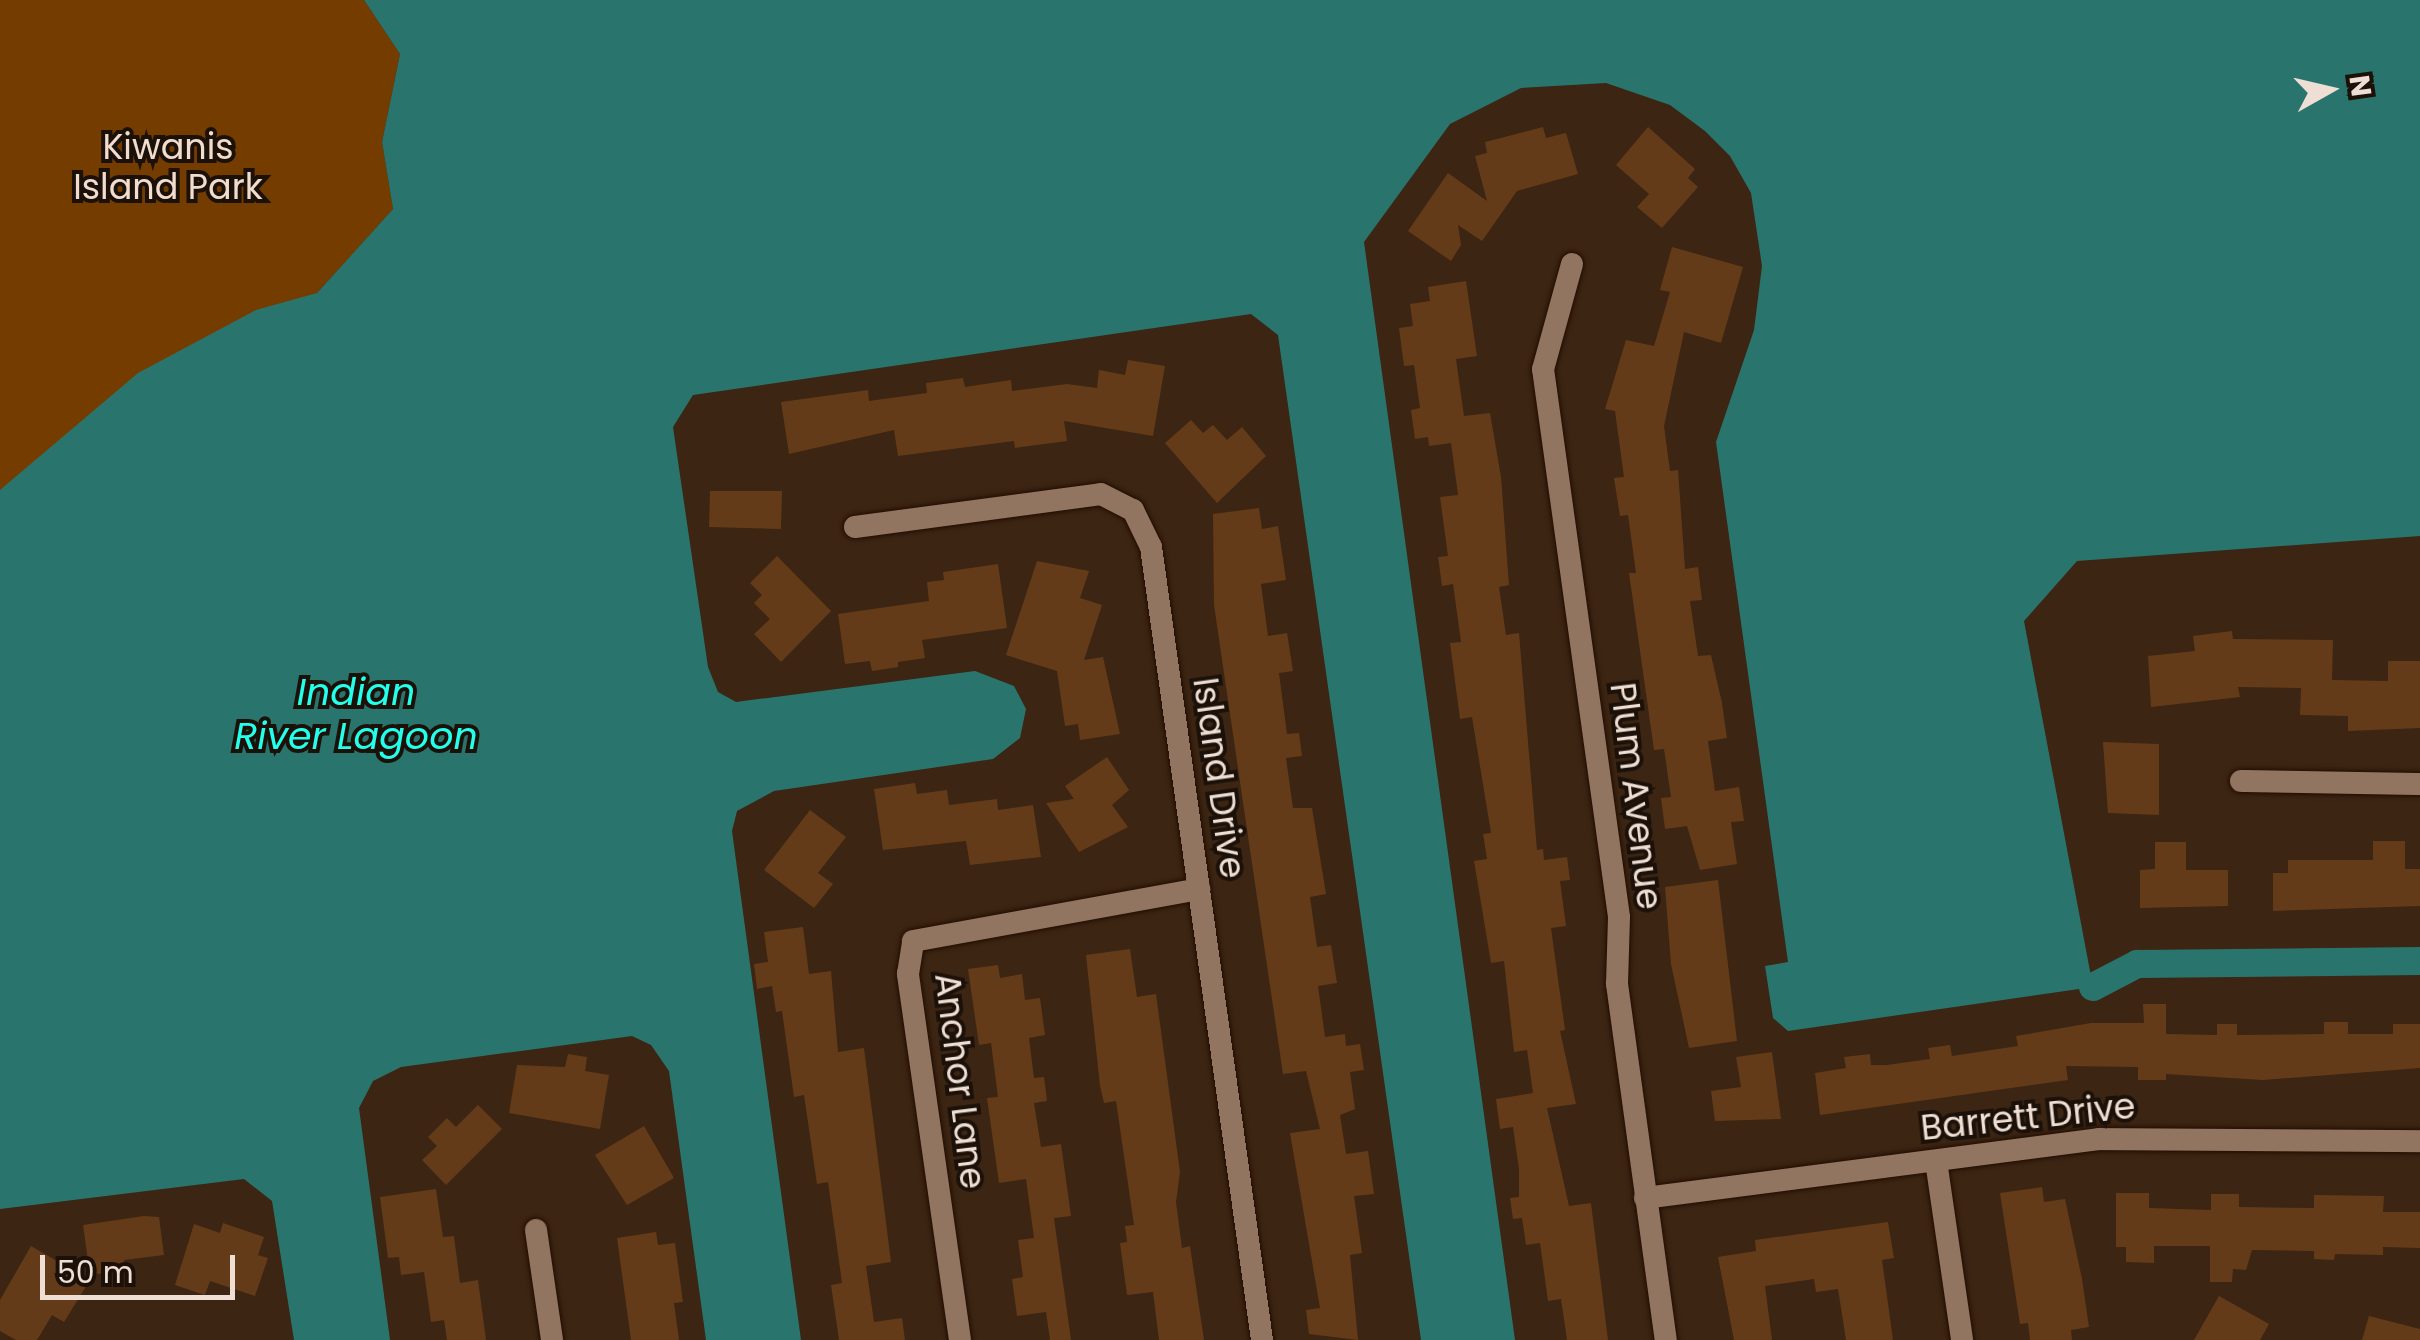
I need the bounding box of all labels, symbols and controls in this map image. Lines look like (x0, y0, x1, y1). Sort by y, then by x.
north arrow (2280, 40, 2380, 140)
text: N (2339, 73, 2381, 99)
park label: Kiwanis Island Park (73, 126, 263, 208)
water label: Indian River Lagoon (234, 669, 478, 758)
street label: Island Drive (1184, 675, 1254, 881)
street label: Plum Avenue (1601, 680, 1671, 912)
street label: Anchor Lane (926, 971, 994, 1191)
street label: Barrett Drive (1919, 1085, 2137, 1149)
scale bar (45, 1235, 240, 1297)
text: 50 m (57, 1251, 134, 1294)

